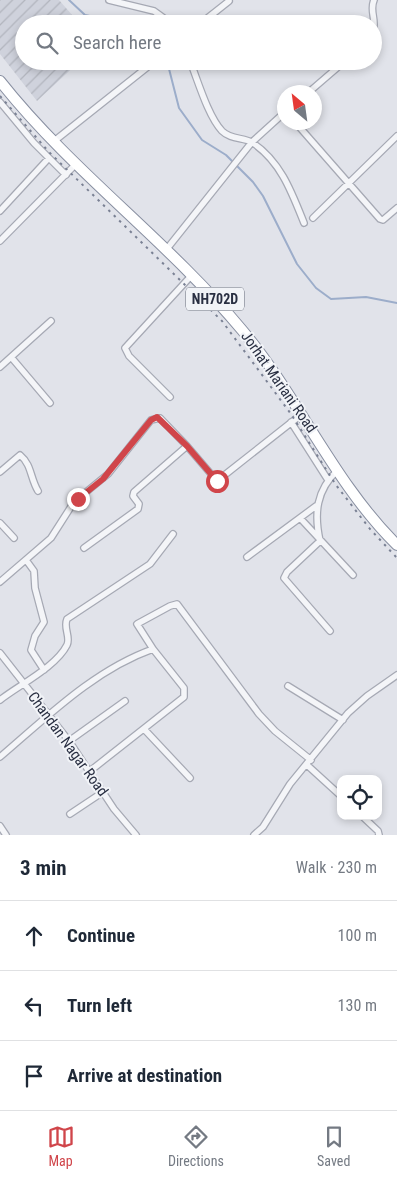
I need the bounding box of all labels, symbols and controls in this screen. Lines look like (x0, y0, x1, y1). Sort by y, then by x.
search box (15, 15, 382, 70)
icon: search (33, 29, 61, 57)
text: Search here (73, 31, 161, 54)
north arrow (277, 85, 322, 130)
road number: NH702D (186, 288, 244, 310)
street label: Jorhat Mariani Road (237, 328, 321, 436)
route start (206, 470, 229, 493)
route end (67, 488, 90, 511)
street label: Chandan Nagar Road (24, 688, 112, 800)
map controls (337, 775, 382, 820)
button: locate (337, 775, 382, 820)
text: 3 min (20, 856, 67, 880)
text: Walk · 230 m (296, 858, 377, 877)
icon: ahead (20, 922, 48, 950)
text: Continue (67, 924, 135, 947)
text: 100 m (338, 926, 377, 945)
icon: left (20, 992, 48, 1020)
text: Turn left (67, 994, 132, 1017)
text: 130 m (338, 996, 377, 1015)
icon: arrive (20, 1062, 48, 1090)
text: Arrive at destination (67, 1064, 222, 1087)
tab: Map (47, 1123, 75, 1169)
tab: Directions (168, 1123, 224, 1169)
tab: Saved (317, 1123, 350, 1169)

